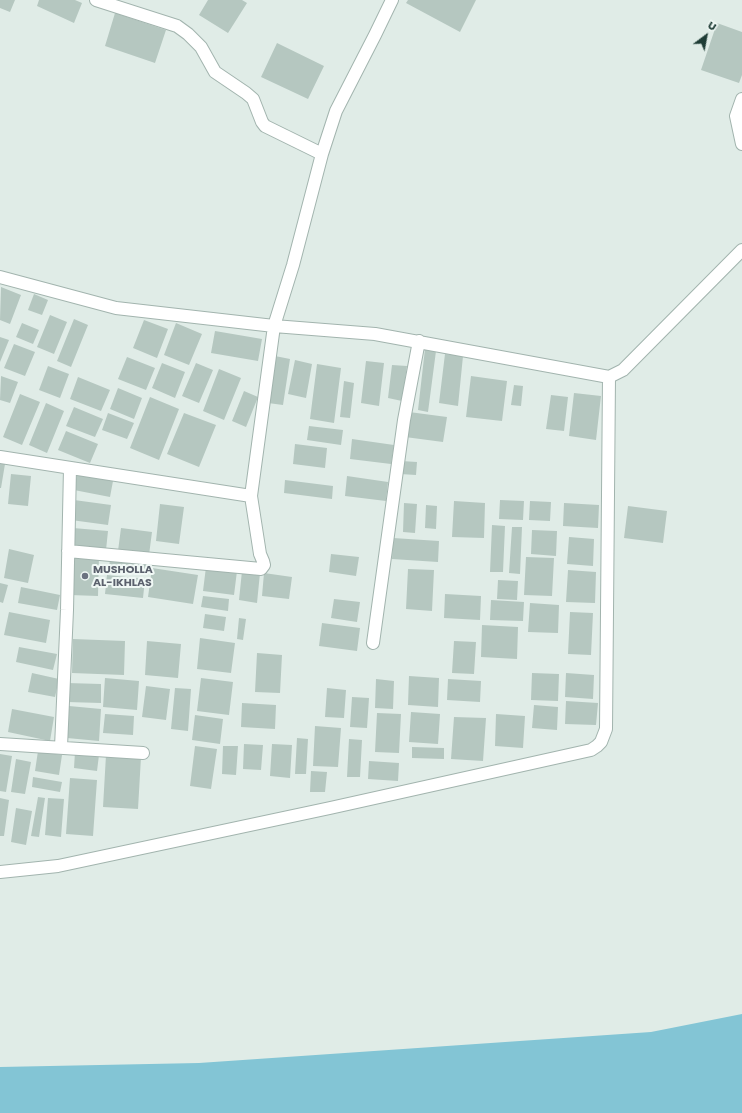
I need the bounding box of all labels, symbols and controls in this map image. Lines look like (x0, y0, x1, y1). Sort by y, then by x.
north arrow (686, 16, 726, 56)
text: U (705, 17, 720, 35)
place label: MUSHOLLA AL-IKHLAS (93, 563, 153, 589)
marker: MUSHOLLA AL-IKHLAS (80, 571, 90, 581)

